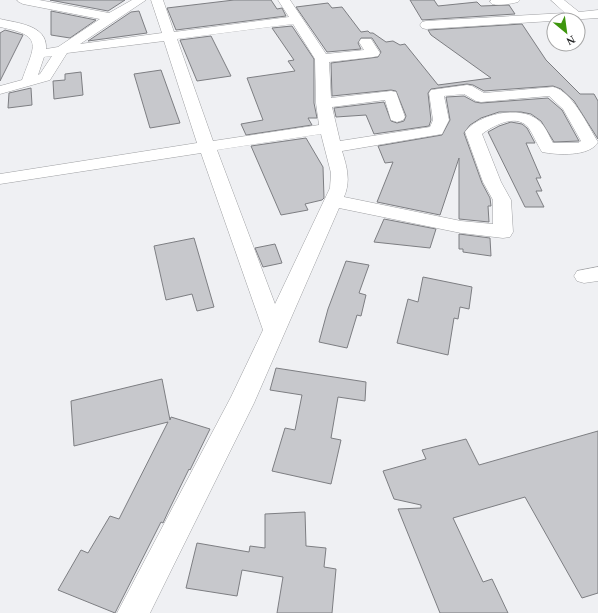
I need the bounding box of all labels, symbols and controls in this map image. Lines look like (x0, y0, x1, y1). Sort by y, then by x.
north arrow (546, 12, 586, 52)
text: N (564, 34, 577, 48)

